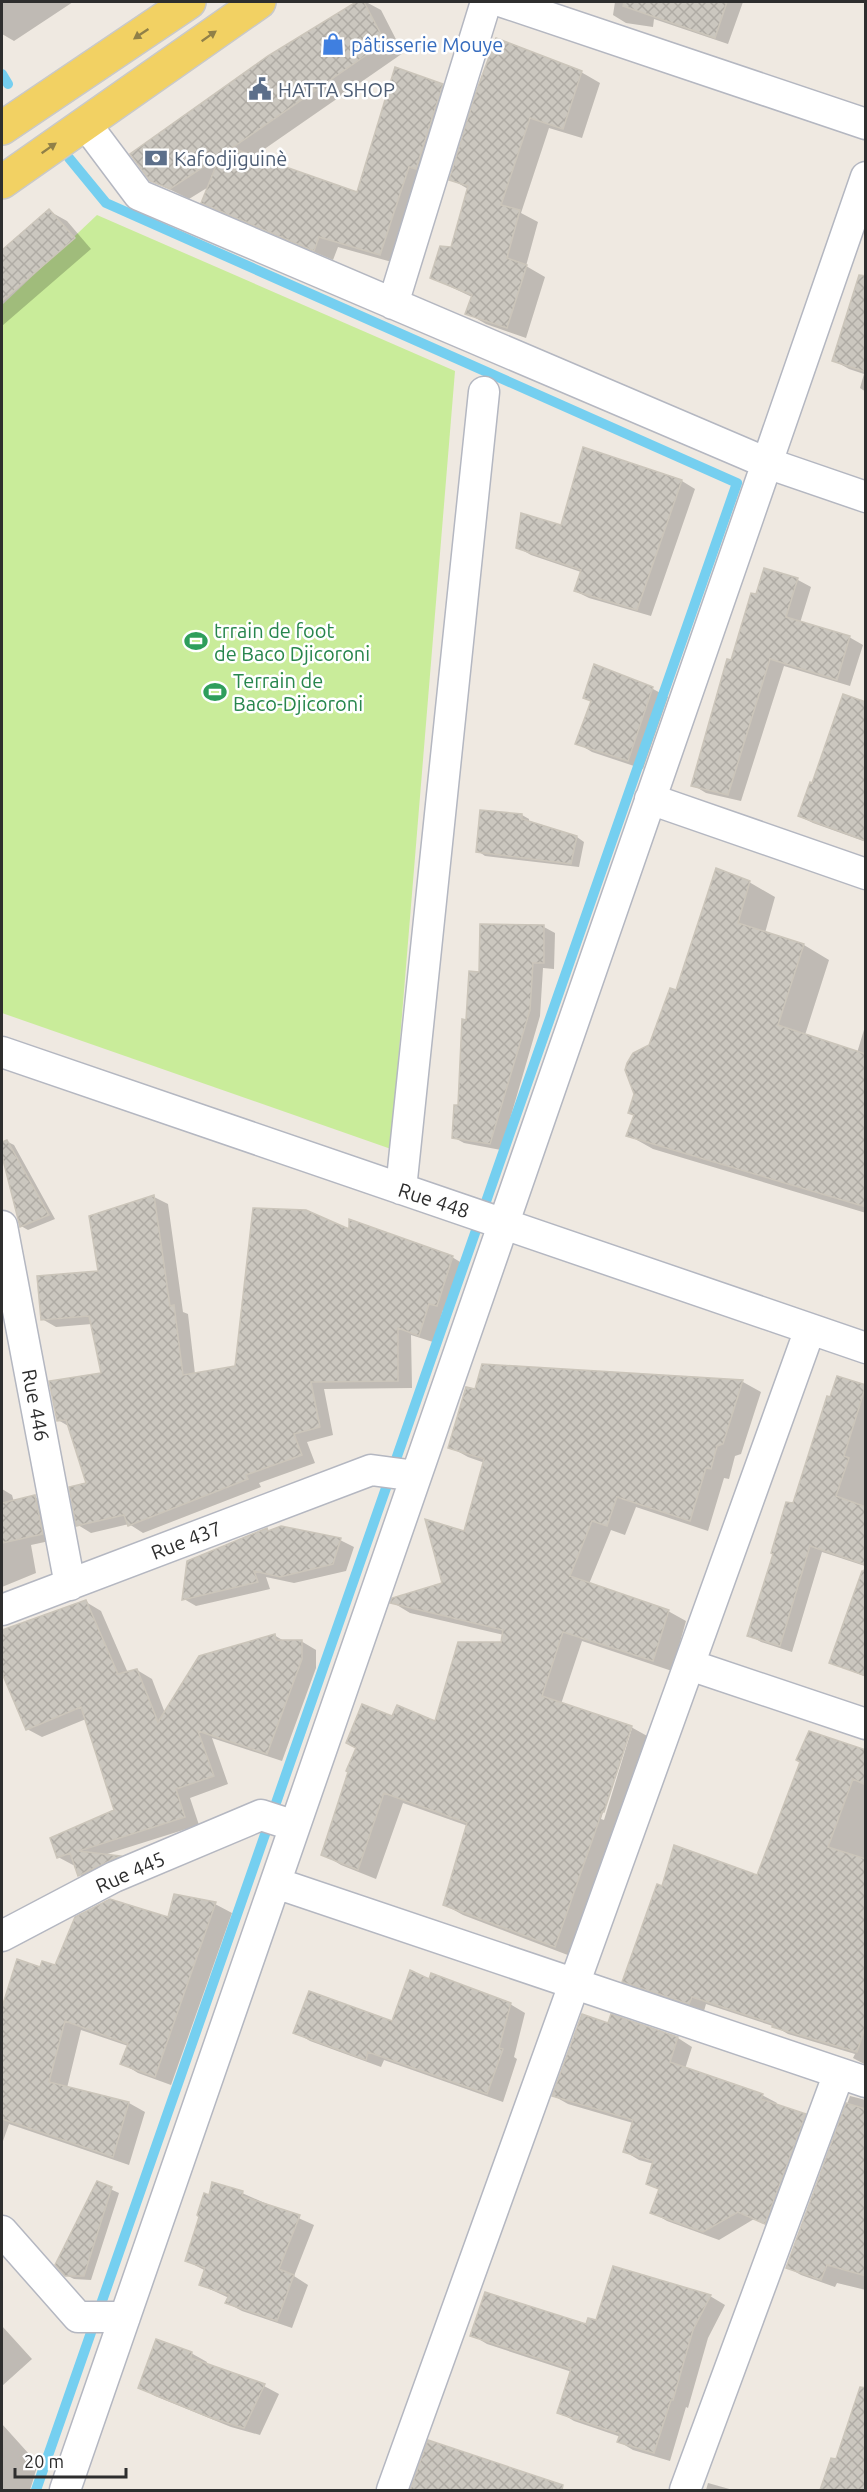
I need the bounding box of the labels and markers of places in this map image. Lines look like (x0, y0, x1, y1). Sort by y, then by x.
shop icon: pâtisserie Mouye (320, 31, 346, 57)
place label: pâtisserie Mouye (351, 33, 503, 56)
public building icon: HATTA SHOP (247, 76, 273, 102)
place label: HATTA SHOP (278, 78, 395, 101)
bank icon: Kafodjiguinè (143, 145, 169, 171)
place label: Kafodjiguinè (174, 147, 287, 170)
place label: trrain de foot de Baco Djicoroni (214, 619, 370, 665)
sports icon: trrain de foot de Baco Djicoroni (183, 628, 209, 654)
place label: Terrain de Baco-Djicoroni (233, 669, 363, 715)
sports icon: Terrain de Baco-Djicoroni (202, 679, 228, 705)

